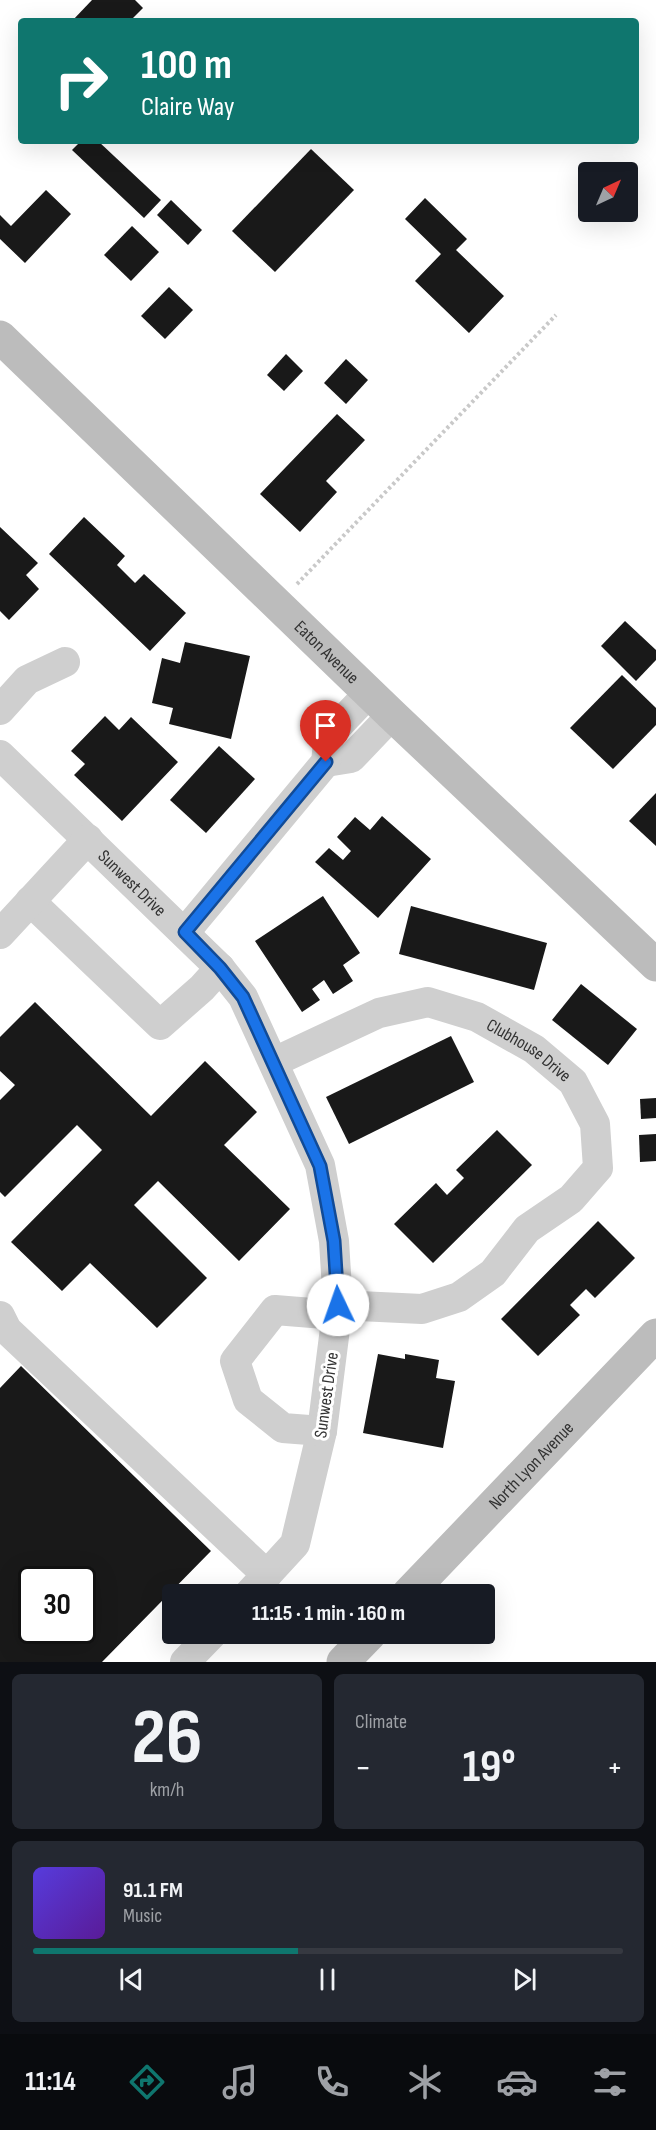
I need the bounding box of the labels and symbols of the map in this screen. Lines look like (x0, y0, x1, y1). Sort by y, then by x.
north arrow (578, 162, 638, 222)
street label: Eaton Avenue (290, 617, 363, 688)
pin (300, 700, 351, 762)
street label: Sunwest Drive (93, 846, 170, 921)
street label: Clubhouse Drive (483, 1015, 575, 1087)
position arrow (306, 1273, 370, 1337)
street label: Sunwest Drive (310, 1351, 343, 1439)
street label: North Lyon Avenue (485, 1418, 578, 1514)
speed limit sign: 30 (18, 1566, 96, 1644)

